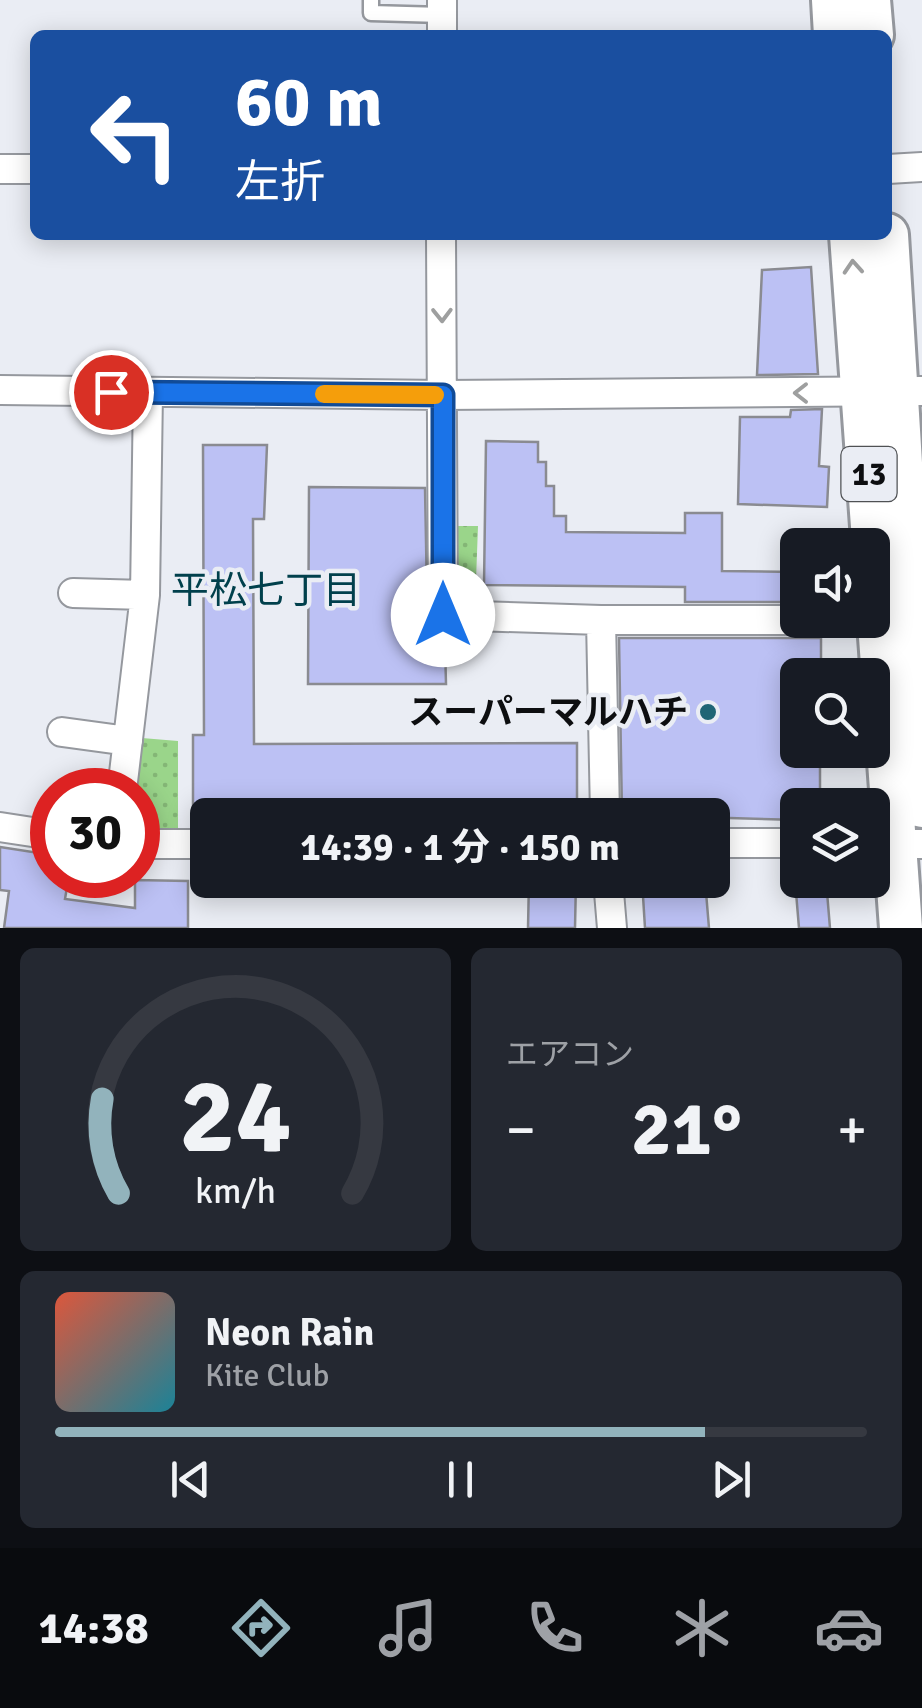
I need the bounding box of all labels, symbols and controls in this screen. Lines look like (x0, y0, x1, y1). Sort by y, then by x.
text: 60 m (235, 59, 383, 145)
icon: left (70, 70, 200, 200)
text: 左折 (235, 155, 325, 210)
one-way arrow (843, 259, 865, 275)
one-way arrow (431, 308, 453, 323)
pin (69, 350, 154, 435)
icon: arrive (84, 365, 139, 420)
one-way arrow (792, 382, 808, 404)
road number: 13 (842, 447, 896, 501)
map controls (780, 528, 890, 898)
button: sound (780, 528, 890, 638)
position arrow (391, 563, 495, 667)
district label: 平松七丁目 (171, 567, 361, 614)
button: search (780, 658, 890, 768)
place label: スーパーマルハチ (408, 691, 688, 734)
marker: スーパーマルハチ (697, 701, 719, 723)
speed limit sign: 30 (30, 768, 160, 898)
button: layers (780, 788, 890, 898)
text: 14:39 · 1 分 · 150 m (300, 824, 620, 871)
text: エアコン (506, 1035, 634, 1074)
text: 24 (179, 1053, 292, 1181)
text: 21° (631, 1083, 742, 1176)
text: − (506, 1096, 536, 1164)
text: + (837, 1096, 867, 1164)
text: km/h (195, 1169, 276, 1213)
text: Neon Rain (205, 1309, 374, 1356)
text: Kite Club (205, 1356, 329, 1395)
icon: previous (163, 1452, 218, 1507)
icon: pause (433, 1452, 488, 1507)
icon: next (704, 1452, 759, 1507)
icon: directions (226, 1593, 296, 1663)
icon: music (373, 1593, 443, 1663)
icon: phone (520, 1593, 590, 1663)
icon: climate (667, 1593, 737, 1663)
icon: car (814, 1593, 884, 1663)
text: 14:38 (38, 1601, 149, 1656)

